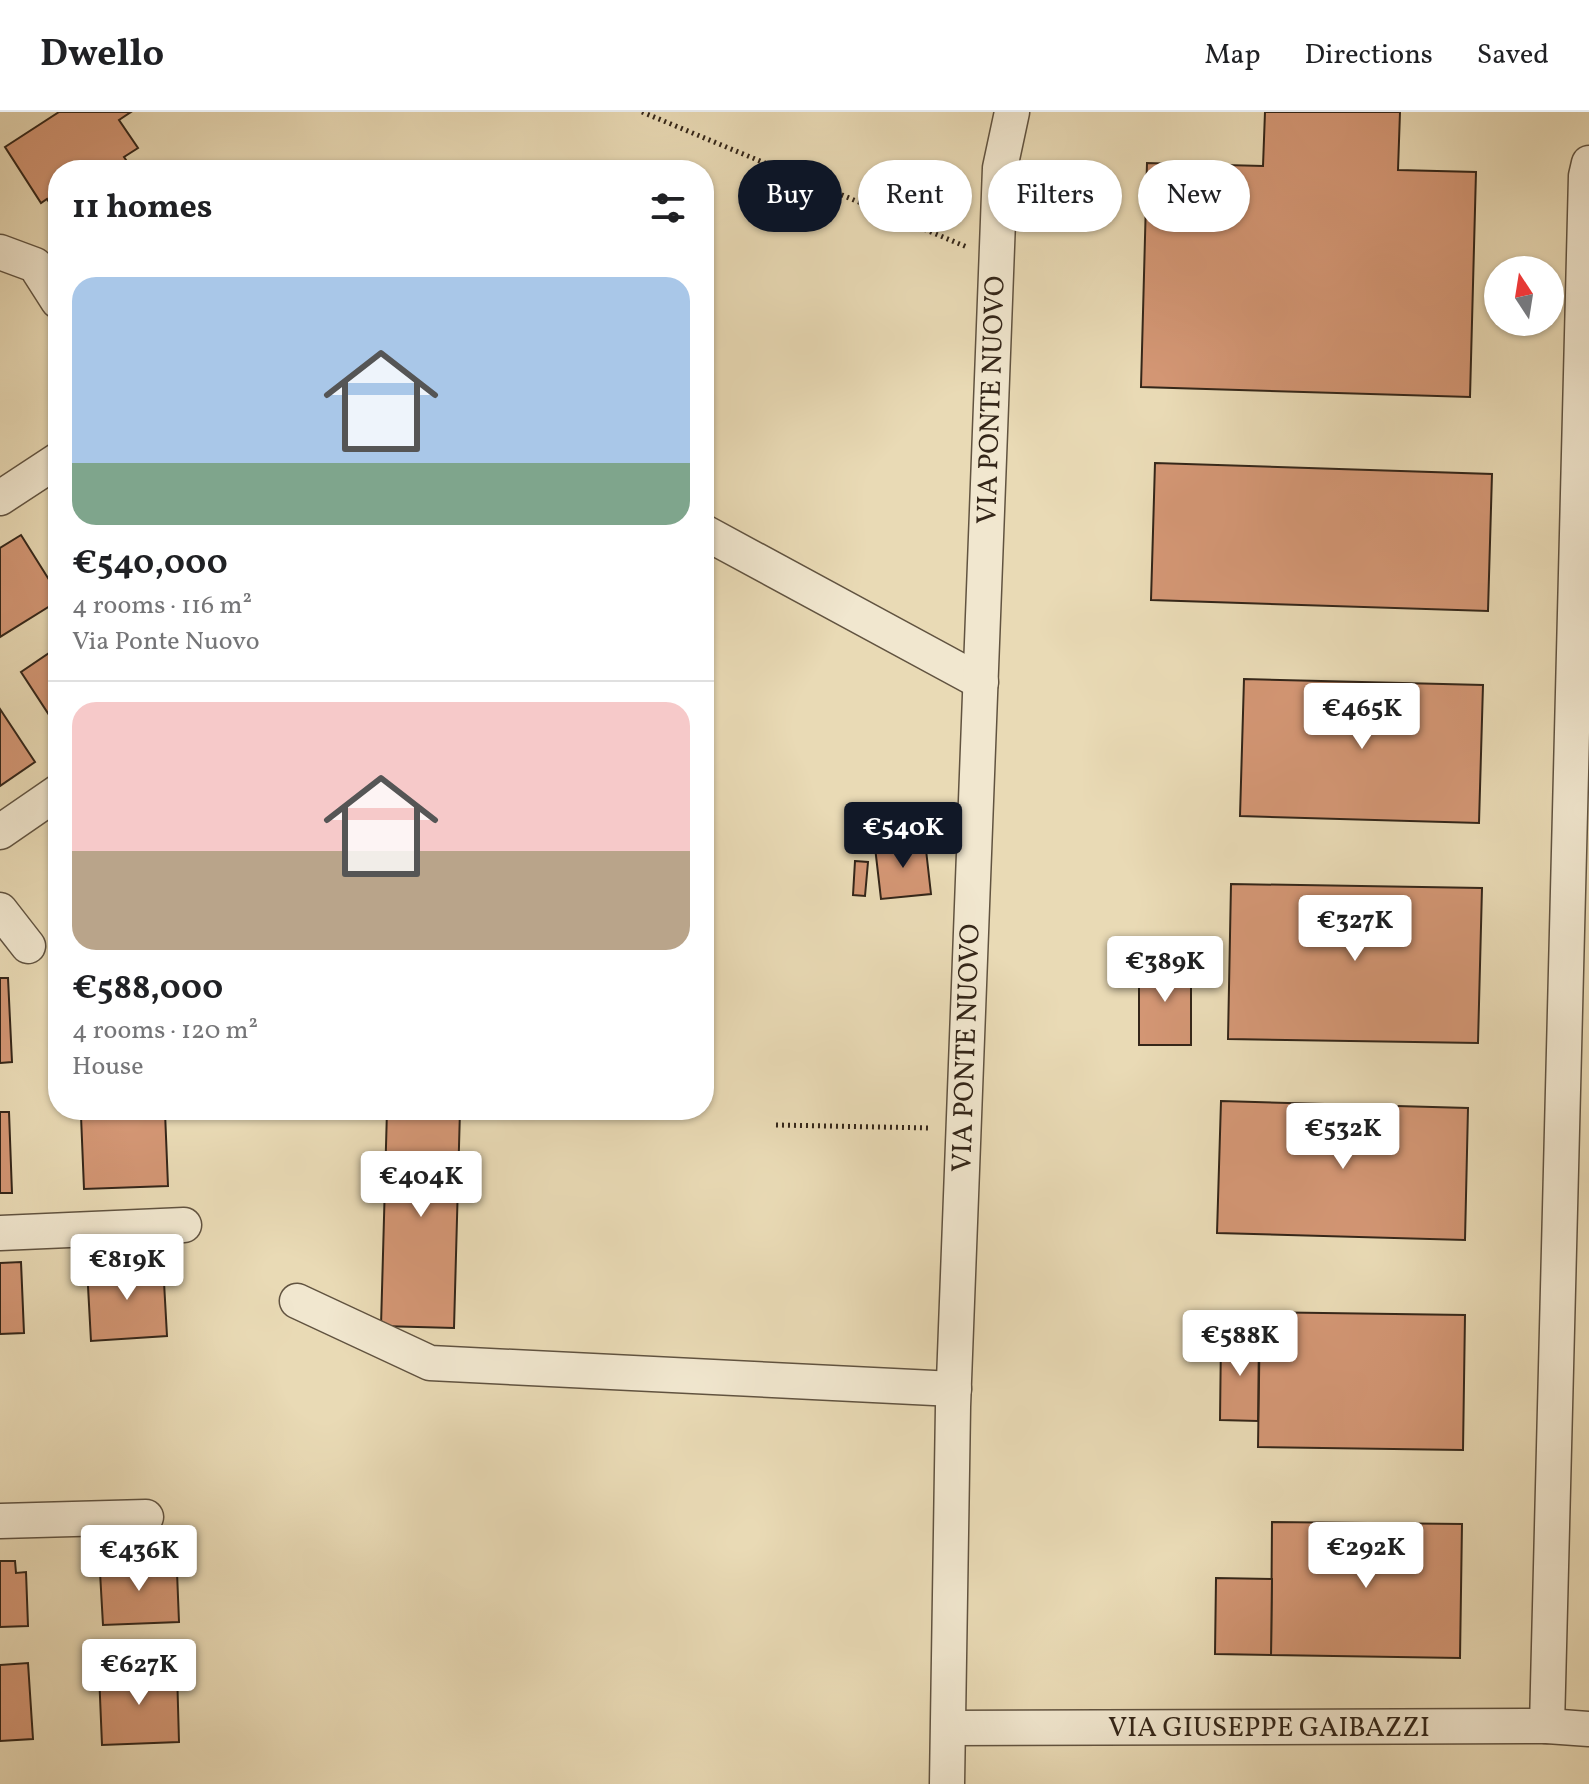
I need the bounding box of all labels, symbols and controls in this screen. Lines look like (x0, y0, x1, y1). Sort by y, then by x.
text: Dwello (40, 29, 164, 82)
text: Map (1205, 36, 1261, 75)
text: Directions (1305, 36, 1433, 75)
text: Saved (1477, 36, 1549, 75)
chip: Buy (738, 160, 842, 232)
chip: Rent (858, 160, 972, 232)
chip: Filters (988, 160, 1122, 232)
chip: New (1138, 160, 1250, 232)
text: 11 homes (72, 185, 212, 232)
icon: filters (646, 186, 690, 230)
north arrow (1484, 256, 1564, 336)
map controls (1484, 256, 1564, 336)
street label: VIA PONTE NUOVO (968, 275, 1016, 525)
icon: home (309, 329, 453, 473)
text: €540,000 (72, 541, 228, 588)
text: 4 rooms · 116 m² (72, 588, 252, 624)
text: Via Ponte Nuovo (72, 624, 260, 660)
pin: €465K (1306, 683, 1418, 751)
text: €465K (1322, 691, 1402, 727)
icon: home (309, 754, 453, 898)
pin: €540K (847, 802, 959, 870)
text: €540K (862, 810, 944, 846)
pin: €327K (1299, 895, 1411, 963)
text: €327K (1317, 903, 1393, 939)
street label: VIA PONTE NUOVO (943, 923, 991, 1173)
pin: €389K (1109, 936, 1221, 1004)
text: €389K (1125, 944, 1205, 980)
text: €588,000 (72, 966, 223, 1013)
text: 4 rooms · 120 m² (72, 1013, 258, 1049)
text: House (72, 1049, 144, 1085)
pin: €532K (1287, 1103, 1399, 1171)
text: €532K (1304, 1111, 1382, 1147)
pin: €404K (365, 1151, 477, 1219)
text: €404K (379, 1159, 463, 1195)
pin: €819K (71, 1234, 183, 1302)
text: €819K (89, 1242, 165, 1278)
pin: €588K (1184, 1310, 1296, 1378)
text: €588K (1201, 1318, 1279, 1354)
pin: €292K (1310, 1522, 1422, 1590)
pin: €436K (83, 1525, 195, 1593)
text: €292K (1326, 1530, 1406, 1566)
text: €436K (99, 1533, 179, 1569)
pin: €627K (83, 1639, 195, 1707)
text: €627K (100, 1647, 178, 1683)
street label: VIA GIUSEPPE GAIBAZZI (1108, 1709, 1430, 1748)

